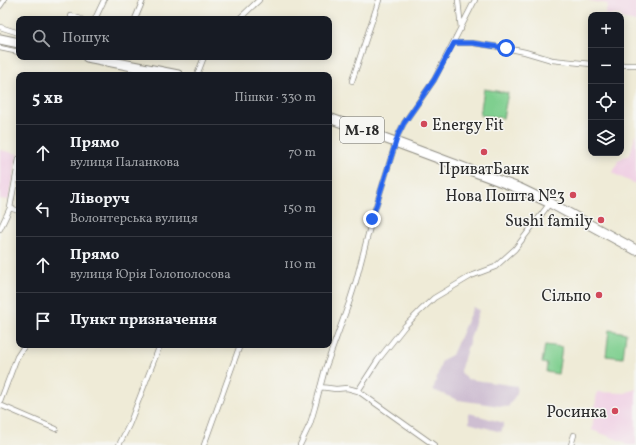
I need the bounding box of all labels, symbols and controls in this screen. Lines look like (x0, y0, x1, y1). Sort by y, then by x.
map controls (588, 12, 624, 156)
button: + (588, 12, 624, 48)
search box (16, 16, 332, 60)
icon: search (30, 27, 52, 49)
text: Пошук (62, 28, 110, 49)
route start (497, 39, 515, 57)
button: − (588, 48, 624, 84)
button: locate (588, 84, 624, 120)
text: 5 хв (32, 87, 63, 110)
text: Пішки · 330 m (234, 89, 316, 107)
place label: Energy Fit (432, 115, 504, 137)
road number: М-18 (340, 117, 384, 143)
marker: Energy Fit (419, 119, 429, 129)
button: layers (588, 120, 624, 156)
text: Прямо (70, 133, 119, 154)
icon: ahead (32, 142, 54, 164)
text: 70 m (288, 144, 316, 162)
marker: ПриватБанк (479, 147, 489, 157)
text: вулиця Паланкова (70, 154, 180, 172)
place label: ПриватБанк (439, 159, 530, 181)
place label: Нова Пошта №3 (445, 186, 565, 208)
text: Ліворуч (70, 189, 130, 210)
marker: Нова Пошта №3 (568, 190, 578, 200)
icon: left (32, 198, 54, 220)
text: 150 m (283, 200, 316, 218)
text: Волонтерська вулиця (70, 210, 198, 228)
route end (363, 210, 381, 228)
place label: Sushi family (505, 211, 593, 233)
marker: Sushi family (596, 215, 606, 225)
text: Прямо (70, 245, 119, 266)
icon: ahead (32, 254, 54, 276)
text: 110 m (284, 256, 316, 274)
text: вулиця Юрія Голополосова (70, 266, 231, 284)
place label: Сільпо (541, 286, 591, 308)
marker: Сільпо (594, 290, 604, 300)
icon: arrive (32, 310, 54, 332)
text: Пункт призначення (70, 310, 217, 331)
place label: Росинка (546, 402, 607, 424)
marker: Росинка (610, 406, 620, 416)

